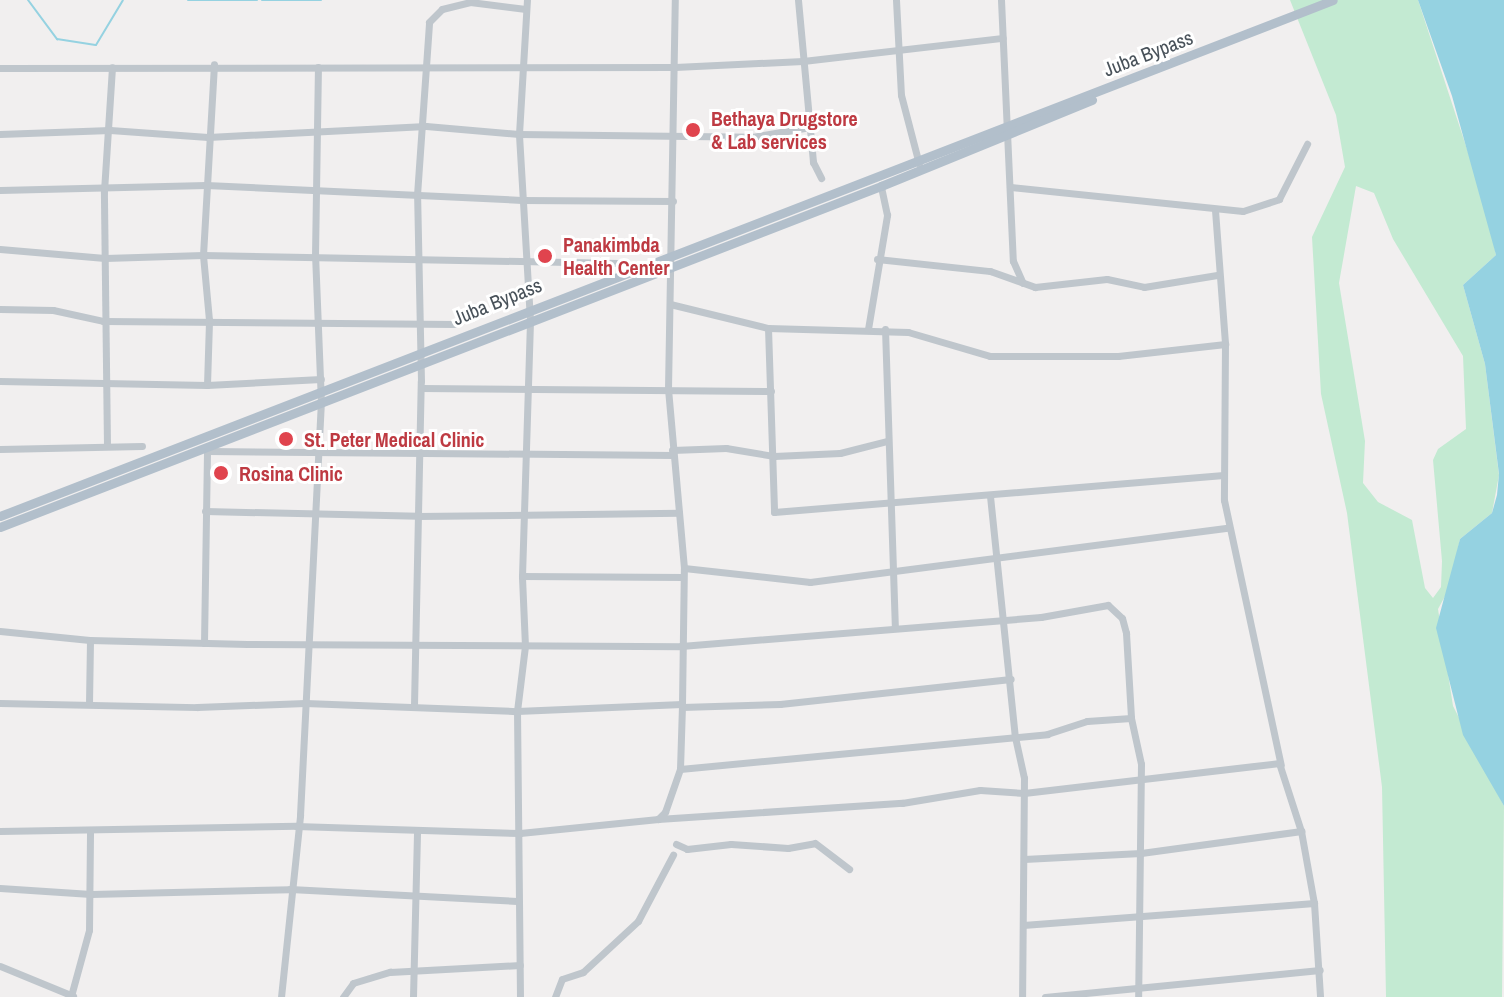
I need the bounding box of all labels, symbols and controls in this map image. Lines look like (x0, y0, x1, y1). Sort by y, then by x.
street label: Juba Bypass (1100, 25, 1196, 81)
place label: Bethaya Drugstore & Lab services (711, 106, 858, 153)
marker: Bethaya Drugstore & Lab services (682, 119, 704, 141)
place label: Panakimbda Health Center (563, 232, 670, 279)
marker: Panakimbda Health Center (534, 245, 556, 267)
street label: Juba Bypass (449, 272, 545, 330)
place label: St. Peter Medical Clinic (304, 427, 484, 451)
marker: St. Peter Medical Clinic (275, 428, 297, 450)
place label: Rosina Clinic (239, 461, 343, 485)
marker: Rosina Clinic (210, 462, 232, 484)

